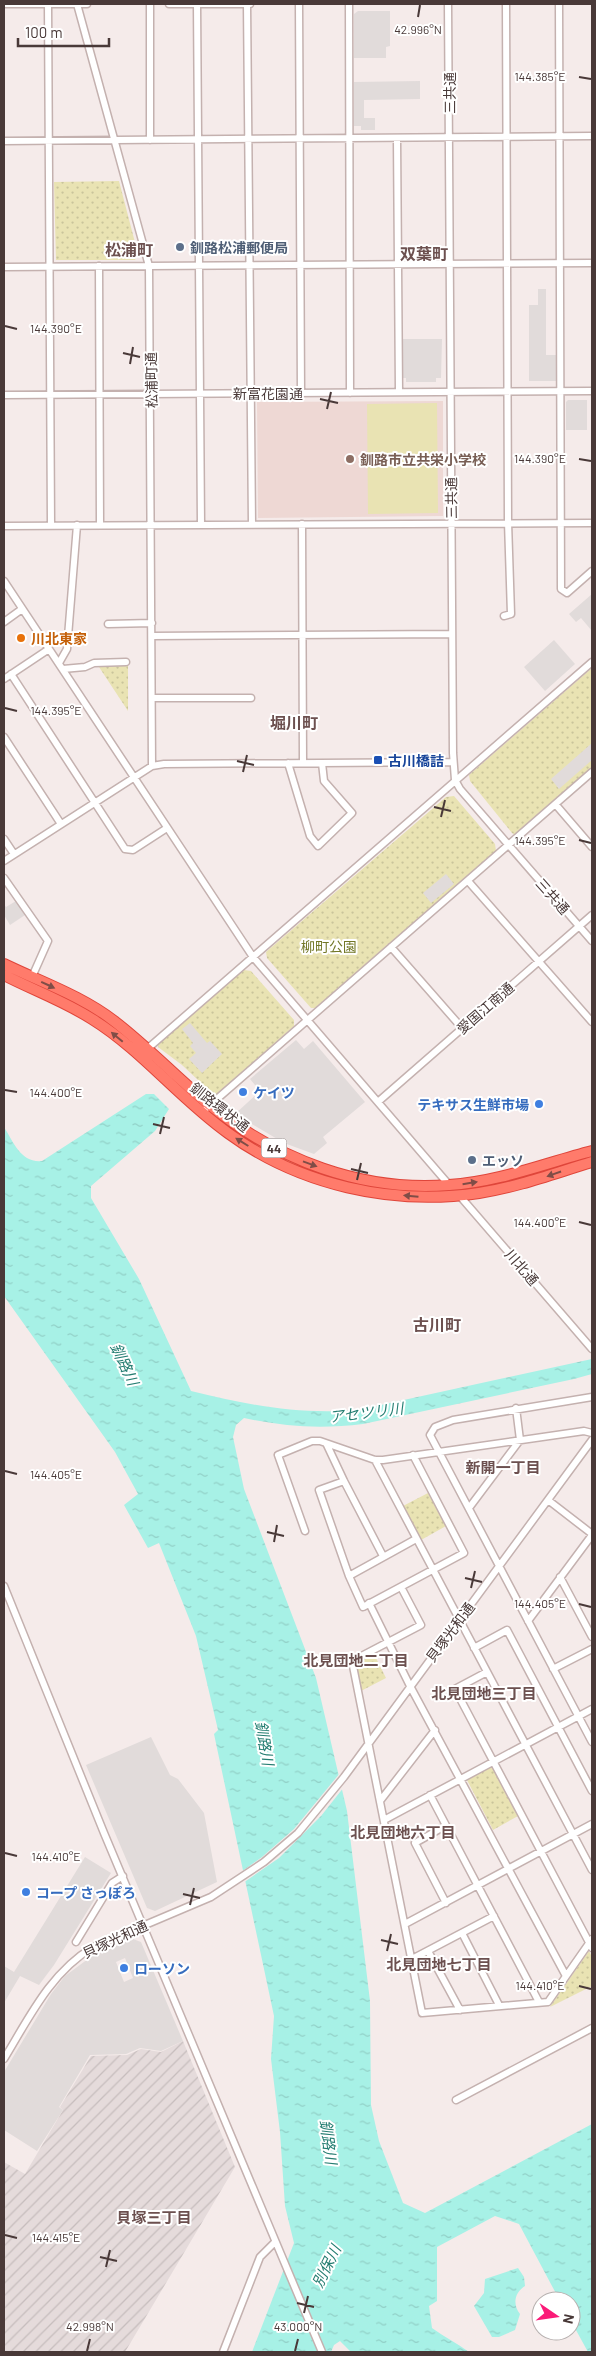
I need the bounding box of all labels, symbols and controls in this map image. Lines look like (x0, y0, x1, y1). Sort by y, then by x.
scale bar (18, 15, 109, 47)
text: 42.996°N (394, 22, 442, 36)
text: 100 m (25, 23, 63, 41)
text: 144.385°E (514, 69, 566, 83)
street label: 三共通 (441, 72, 458, 114)
place label: 釧路松浦郵便局 (190, 239, 288, 256)
district label: 松浦町 (105, 240, 153, 259)
marker: 釧路松浦郵便局 (174, 241, 186, 253)
district label: 双葉町 (400, 244, 448, 263)
text: 144.390°E (30, 321, 82, 335)
street label: 松浦町通 (142, 352, 160, 408)
street label: 新富花園通 (233, 385, 303, 402)
place label: 釧路市立共栄小学校 (360, 451, 486, 468)
text: 144.390°E (514, 451, 566, 465)
marker: 釧路市立共栄小学校 (344, 453, 356, 465)
street label: 三共通 (442, 477, 460, 519)
place label: 川北東家 (31, 630, 87, 647)
marker: 川北東家 (15, 632, 27, 644)
text: 144.395°E (30, 703, 82, 717)
district label: 堀川町 (270, 713, 318, 732)
place label: 古川橋詰 (388, 752, 444, 769)
marker: 古川橋詰 (372, 754, 384, 766)
text: 144.395°E (514, 833, 566, 847)
street label: 三共通 (533, 875, 573, 917)
park label: 柳町公園 (301, 938, 357, 955)
street label: 愛国江南通 (453, 979, 517, 1037)
one-way arrow (41, 981, 55, 989)
one-way arrow (111, 1032, 124, 1043)
street label: 釧路環状通 (187, 1079, 253, 1135)
place label: ケイツ (253, 1084, 295, 1101)
text: 144.400°E (30, 1085, 82, 1099)
marker: ケイツ (237, 1086, 249, 1098)
place label: テキサス生鮮市場 (417, 1096, 529, 1113)
marker: テキサス生鮮市場 (533, 1098, 545, 1110)
one-way arrow (235, 1137, 248, 1146)
road number: 44 (262, 1138, 286, 1158)
place label: エッソ (482, 1152, 524, 1169)
marker: エッソ (466, 1154, 478, 1166)
one-way arrow (303, 1160, 318, 1168)
one-way arrow (546, 1171, 561, 1179)
one-way arrow (462, 1178, 478, 1186)
one-way arrow (403, 1192, 419, 1200)
text: 144.400°E (514, 1215, 566, 1229)
street label: 川北通 (502, 1246, 542, 1288)
district label: 古川町 (413, 1315, 461, 1334)
water label: 釧路川 (107, 1340, 144, 1390)
water label: アセツリ川 (328, 1398, 406, 1425)
district label: 新開一丁目 (465, 1458, 541, 1476)
text: 144.405°E (30, 1467, 82, 1481)
text: 144.405°E (514, 1596, 566, 1610)
street label: 貝塚光和通 (422, 1599, 478, 1665)
district label: 北見団地二丁目 (303, 1651, 409, 1669)
district label: 北見団地三丁目 (431, 1684, 537, 1702)
water label: 釧路川 (252, 1719, 278, 1769)
district label: 北見団地六丁目 (350, 1823, 456, 1841)
text: 144.410°E (31, 1849, 81, 1863)
place label: コープ さっぽろ (36, 1884, 136, 1901)
marker: コープ さっぽろ (20, 1886, 32, 1898)
street label: 貝塚光和通 (80, 1917, 150, 1961)
district label: 北見団地七丁目 (386, 1955, 492, 1973)
place label: ローソン (134, 1960, 190, 1977)
marker: ローソン (118, 1962, 130, 1974)
text: 144.410°E (515, 1978, 565, 1992)
water label: 釧路川 (317, 2118, 341, 2168)
district label: 貝塚三丁目 (116, 2208, 192, 2226)
text: 144.415°E (32, 2230, 80, 2244)
water label: 別保川 (308, 2240, 345, 2290)
north arrow (531, 2291, 581, 2341)
text: N (560, 2313, 578, 2325)
text: 42.998°N (66, 2319, 114, 2333)
text: 43.000°N (274, 2319, 322, 2333)

